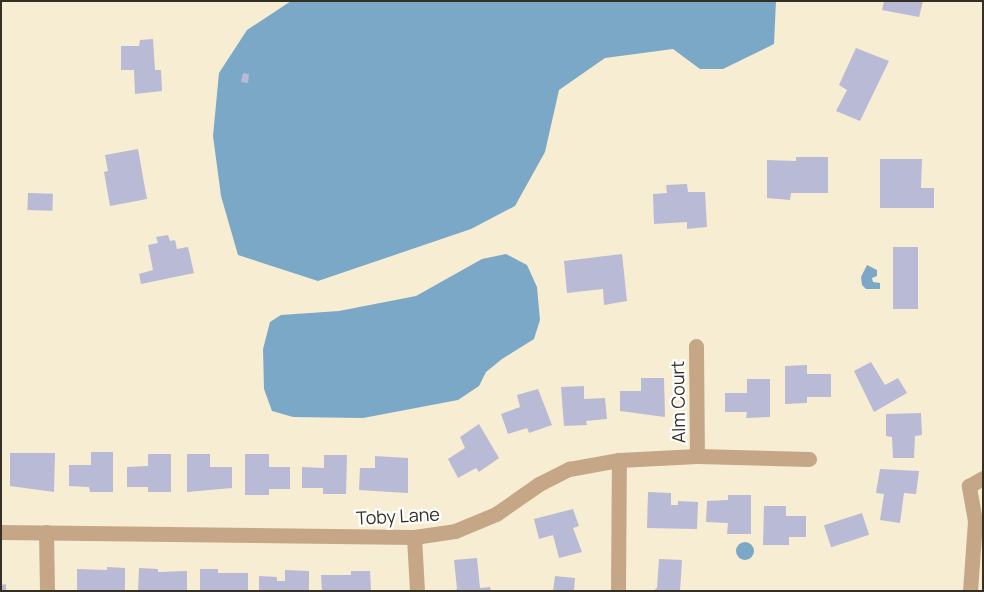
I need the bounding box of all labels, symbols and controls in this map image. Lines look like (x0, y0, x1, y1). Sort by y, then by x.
street label: Alm Court (666, 361, 690, 443)
street label: Toby Lane (356, 503, 440, 529)

